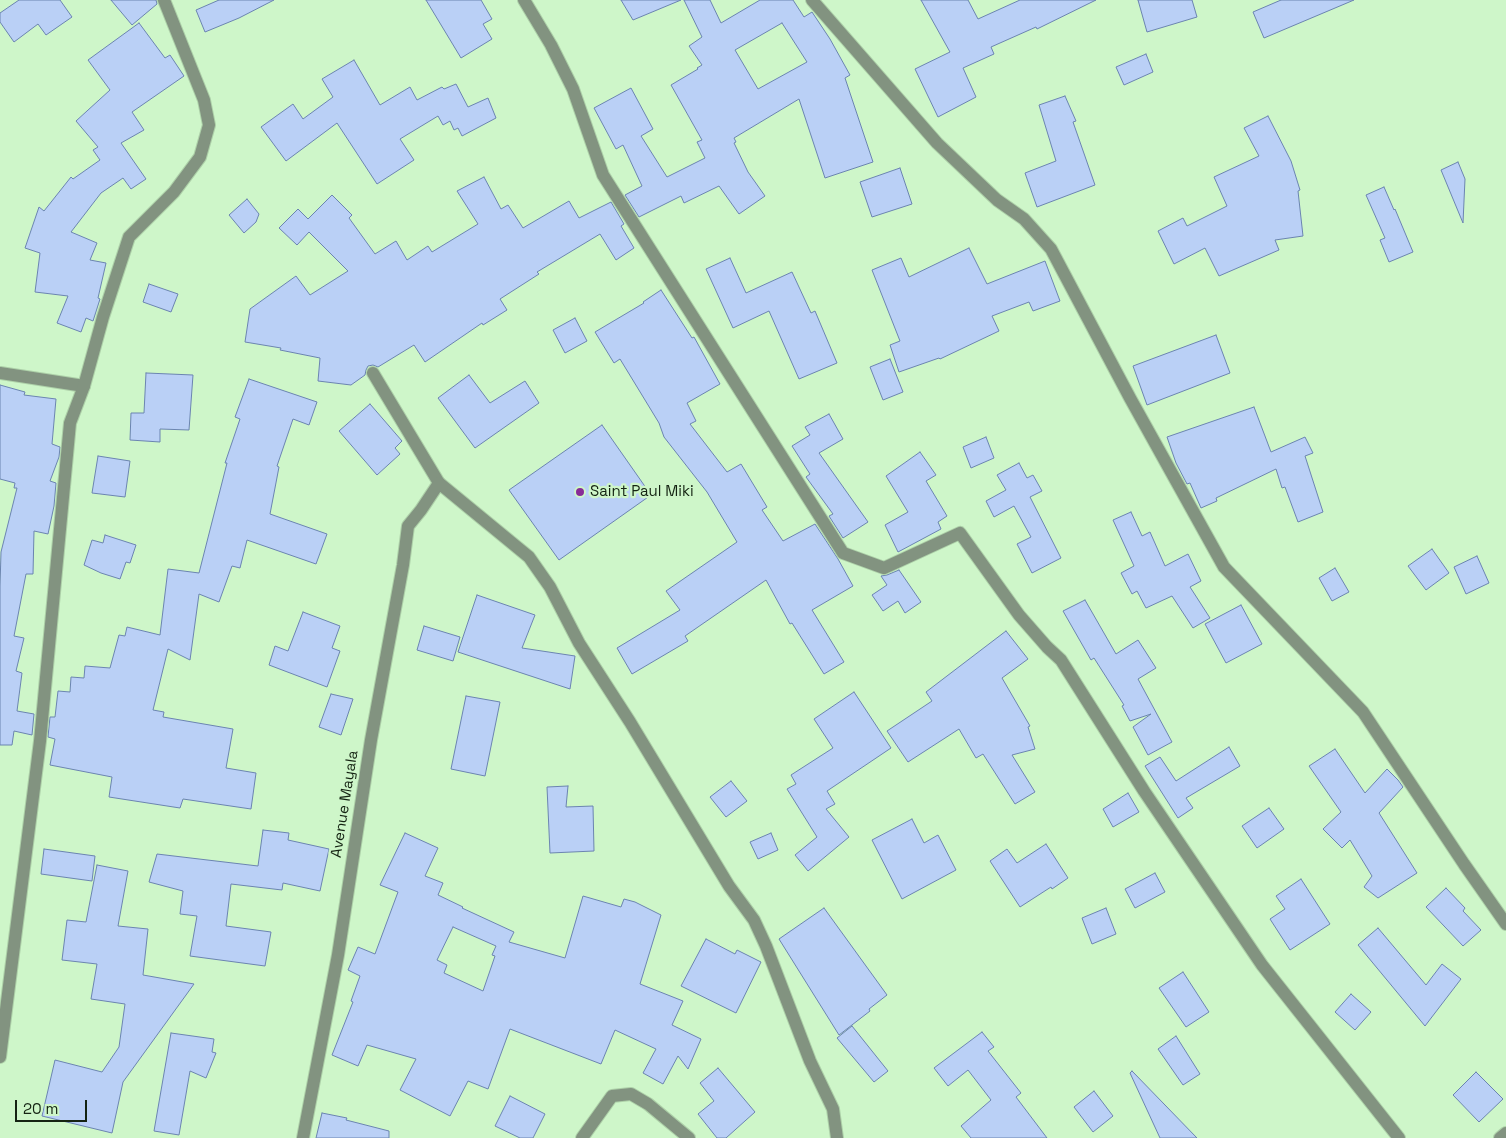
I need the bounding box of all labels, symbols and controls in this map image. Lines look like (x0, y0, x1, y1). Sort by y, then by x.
place label: Saint Paul Miki (590, 483, 694, 501)
marker: Saint Paul Miki (574, 486, 586, 498)
street label: Avenue Mayala (328, 749, 362, 859)
scale bar (18, 1090, 90, 1122)
text: 20 m (23, 1099, 58, 1118)

